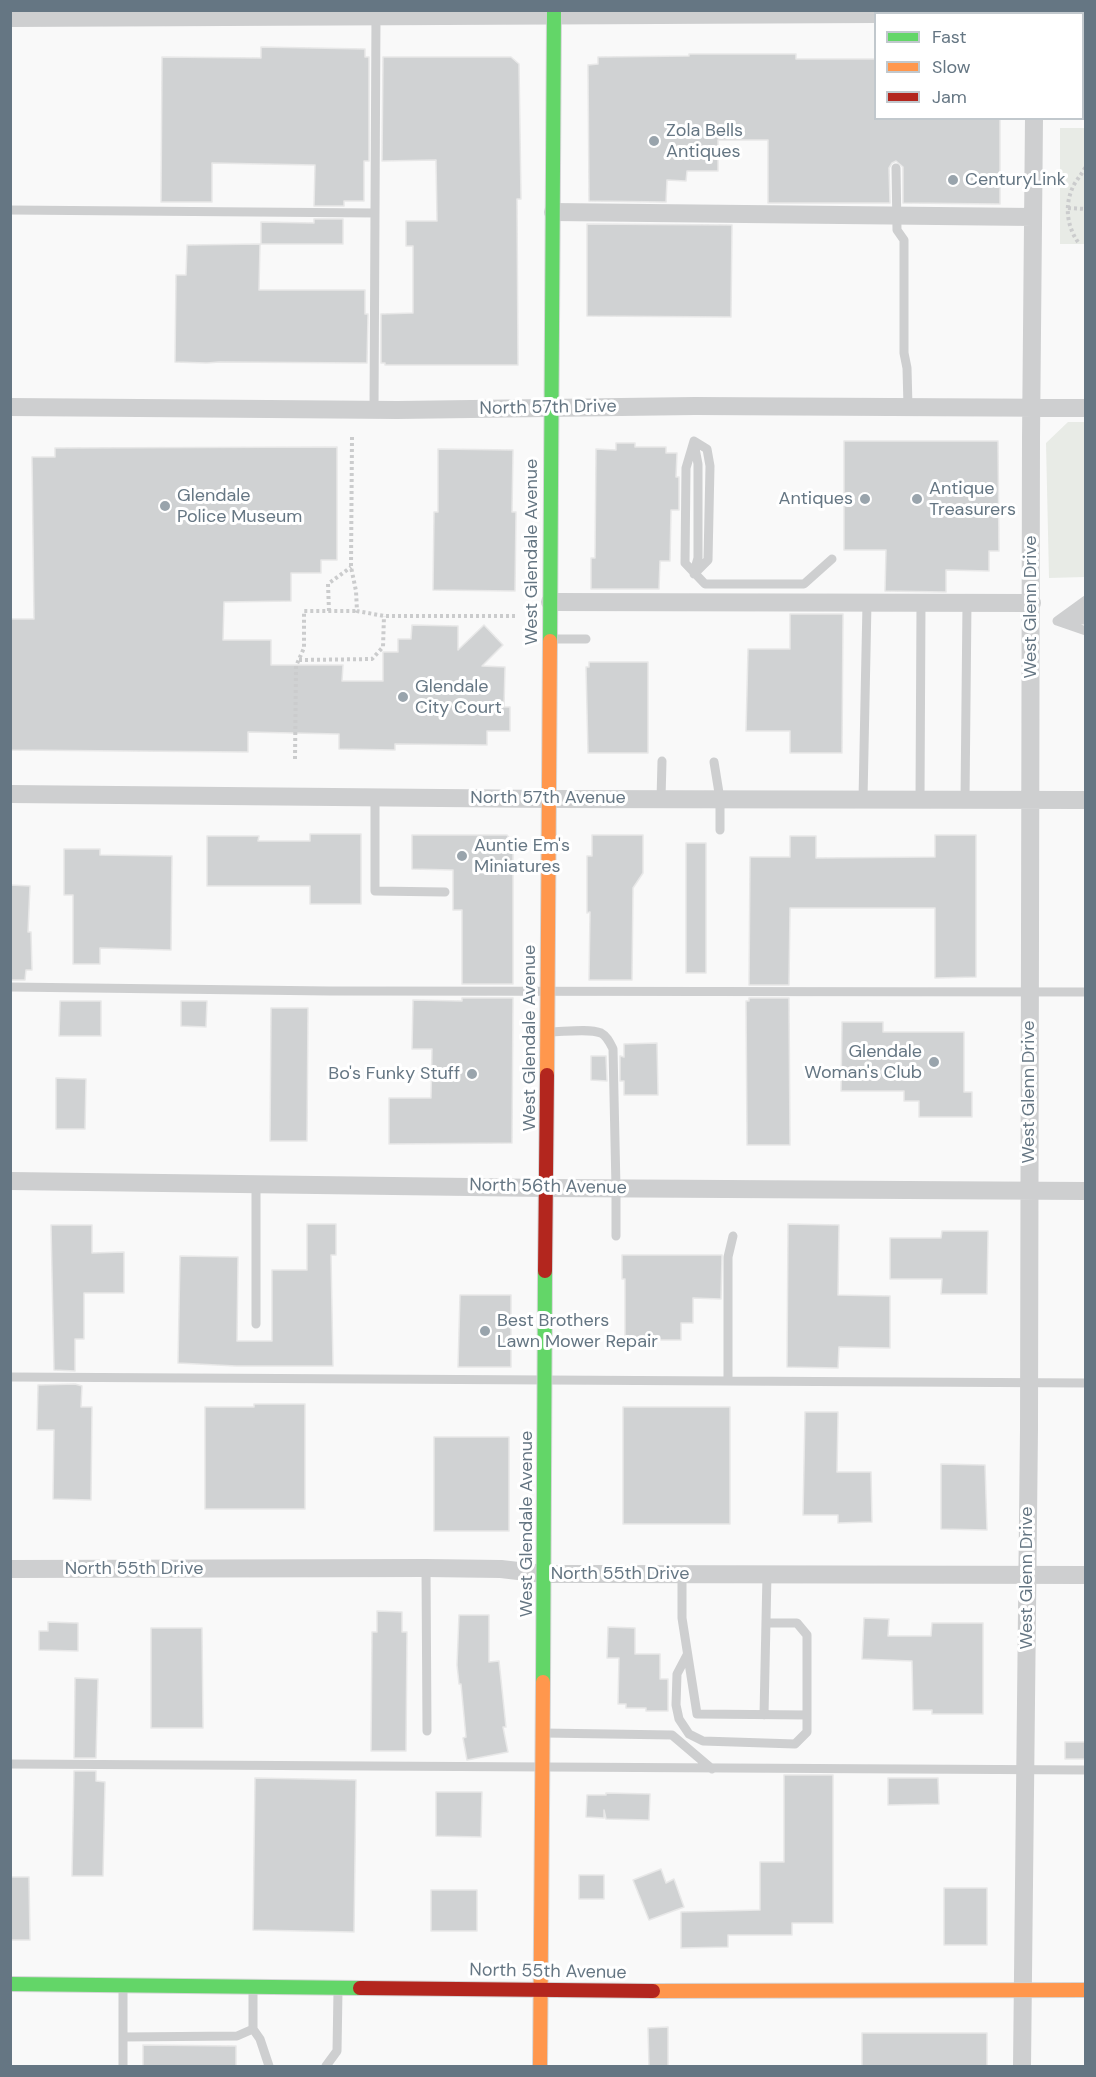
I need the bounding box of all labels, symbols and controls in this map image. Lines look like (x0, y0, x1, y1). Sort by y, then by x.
legend (874, 12, 1084, 120)
text: Fast (932, 25, 967, 49)
text: Slow (932, 55, 971, 79)
text: Jam (932, 85, 967, 109)
place label: Zola Bells Antiques (666, 120, 743, 162)
marker: Zola Bells Antiques (647, 134, 661, 148)
place label: CenturyLink (965, 169, 1066, 191)
marker: CenturyLink (946, 173, 960, 187)
street label: North 57th Drive (479, 396, 617, 420)
street label: West Glendale Avenue (521, 459, 543, 645)
place label: Antique Treasurers (929, 478, 1016, 520)
place label: Glendale Police Museum (177, 485, 302, 528)
place label: Antiques (778, 488, 853, 510)
marker: Antiques (858, 492, 872, 506)
marker: Antique Treasurers (910, 492, 924, 506)
marker: Glendale Police Museum (158, 499, 172, 513)
street label: West Glenn Drive (1020, 535, 1042, 679)
place label: Glendale City Court (415, 676, 502, 718)
marker: Glendale City Court (396, 690, 410, 704)
street label: North 57th Avenue (470, 787, 626, 809)
place label: Auntie Em's Miniatures (474, 835, 570, 878)
marker: Auntie Em's Miniatures (455, 849, 469, 863)
street label: West Glendale Avenue (519, 945, 541, 1131)
street label: West Glenn Drive (1018, 1020, 1040, 1164)
place label: Glendale Woman's Club (804, 1041, 922, 1084)
marker: Glendale Woman's Club (927, 1055, 941, 1069)
place label: Bo's Funky Stuff (328, 1063, 460, 1085)
marker: Bo's Funky Stuff (465, 1067, 479, 1081)
street label: North 56th Avenue (469, 1175, 627, 1199)
place label: Best Brothers Lawn Mower Repair (497, 1310, 658, 1352)
marker: Best Brothers Lawn Mower Repair (478, 1324, 492, 1338)
street label: West Glendale Avenue (516, 1431, 538, 1617)
street label: West Glenn Drive (1016, 1506, 1038, 1650)
street label: North 55th Drive (65, 1558, 203, 1580)
street label: North 55th Drive (551, 1563, 689, 1585)
street label: North 55th Avenue (469, 1960, 627, 1984)

